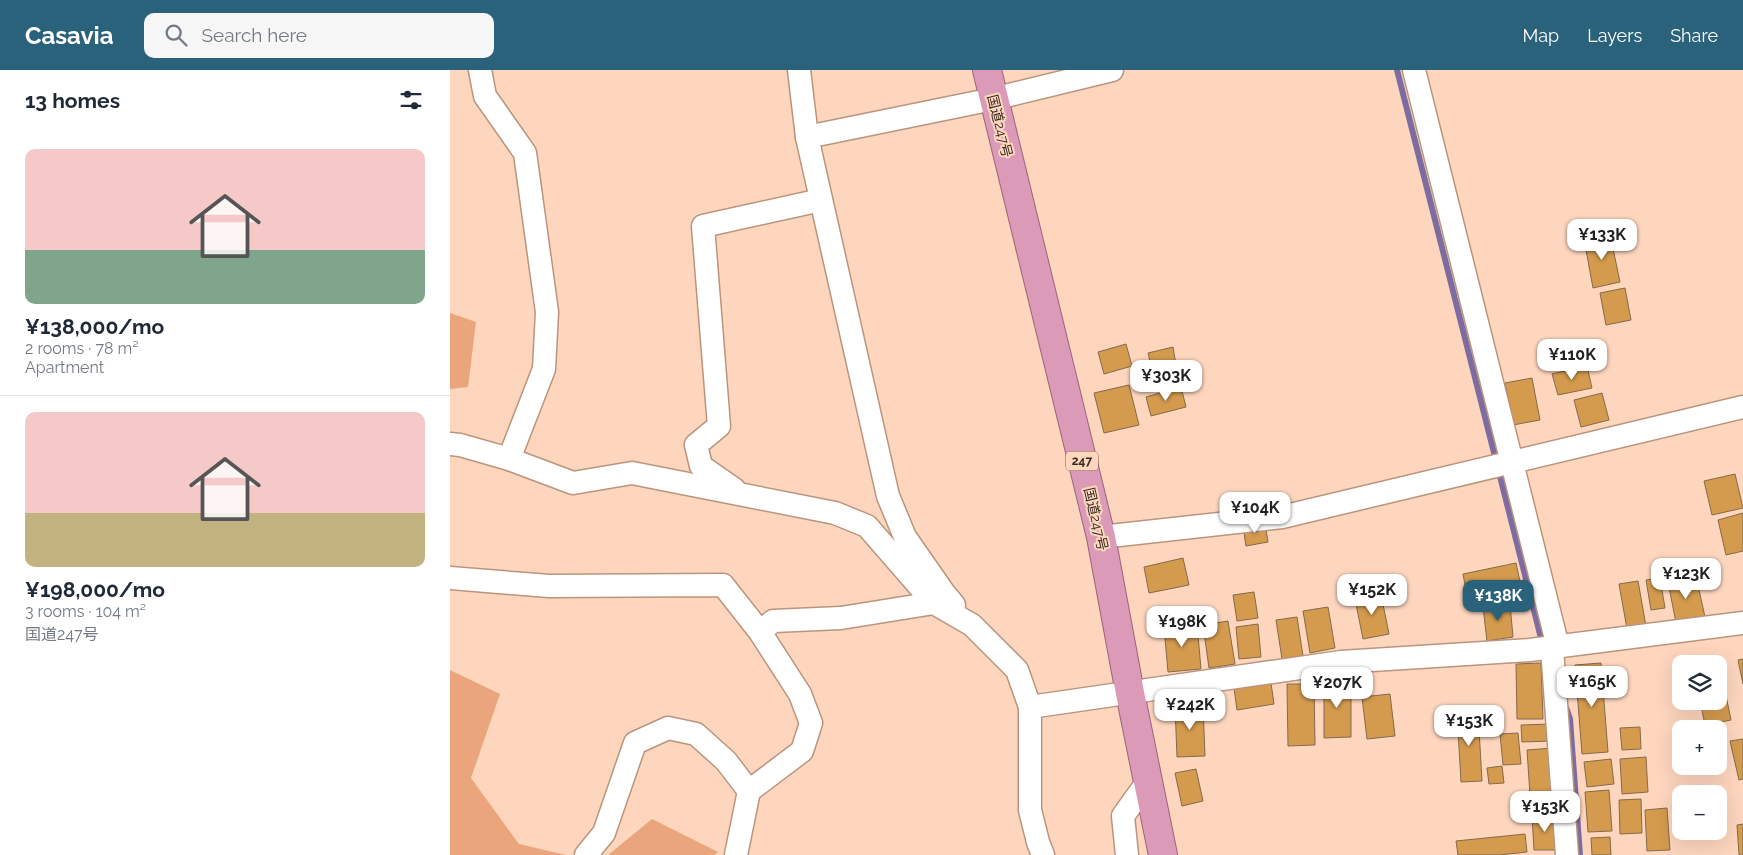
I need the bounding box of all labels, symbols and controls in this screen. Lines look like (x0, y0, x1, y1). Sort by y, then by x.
search box (144, 13, 494, 58)
text: Casavia (25, 21, 114, 50)
icon: search (162, 21, 190, 49)
text: Search here (202, 24, 307, 46)
text: Map (1523, 25, 1559, 46)
text: Layers (1587, 25, 1642, 46)
text: Share (1670, 25, 1718, 46)
icon: filters (397, 86, 425, 114)
text: 13 homes (25, 88, 120, 113)
street label: 国道247号 (984, 93, 1016, 159)
icon: home (180, 181, 270, 271)
pin: ¥133K (1567, 218, 1637, 261)
text: ¥133K (1578, 225, 1626, 244)
text: ¥138,000/mo (25, 314, 164, 339)
pin: ¥110K (1537, 338, 1607, 381)
text: 2 rooms · 78 m² (25, 339, 138, 358)
text: ¥110K (1548, 345, 1596, 364)
text: Apartment (25, 358, 104, 377)
pin: ¥303K (1131, 360, 1201, 402)
text: ¥303K (1141, 366, 1191, 385)
icon: home (180, 444, 270, 534)
road number: 247 (1066, 452, 1098, 471)
street label: 国道247号 (1081, 486, 1111, 552)
pin: ¥104K (1220, 492, 1290, 534)
text: ¥104K (1231, 498, 1279, 517)
pin: ¥123K (1651, 558, 1721, 600)
text: ¥123K (1662, 564, 1710, 583)
pin: ¥152K (1337, 574, 1407, 616)
text: ¥198,000/mo (25, 577, 165, 602)
text: ¥152K (1348, 580, 1396, 599)
pin: ¥138K (1463, 580, 1533, 622)
text: ¥138K (1474, 586, 1522, 605)
text: 3 rooms · 104 m² (25, 602, 146, 621)
pin: ¥198K (1147, 606, 1217, 648)
text: ¥198K (1157, 612, 1207, 631)
text: 国道247号 (25, 625, 99, 644)
map controls (1672, 655, 1727, 840)
button: layers (1672, 655, 1727, 710)
pin: ¥207K (1302, 666, 1372, 709)
pin: ¥165K (1557, 666, 1627, 708)
text: ¥165K (1568, 672, 1616, 691)
text: ¥207K (1312, 673, 1362, 692)
pin: ¥242K (1155, 688, 1225, 731)
text: ¥242K (1165, 695, 1215, 714)
pin: ¥153K (1434, 704, 1504, 747)
text: ¥153K (1445, 711, 1493, 730)
button: + (1672, 720, 1727, 775)
button: − (1672, 785, 1727, 840)
pin: ¥153K (1510, 790, 1580, 833)
text: ¥153K (1521, 797, 1569, 816)

